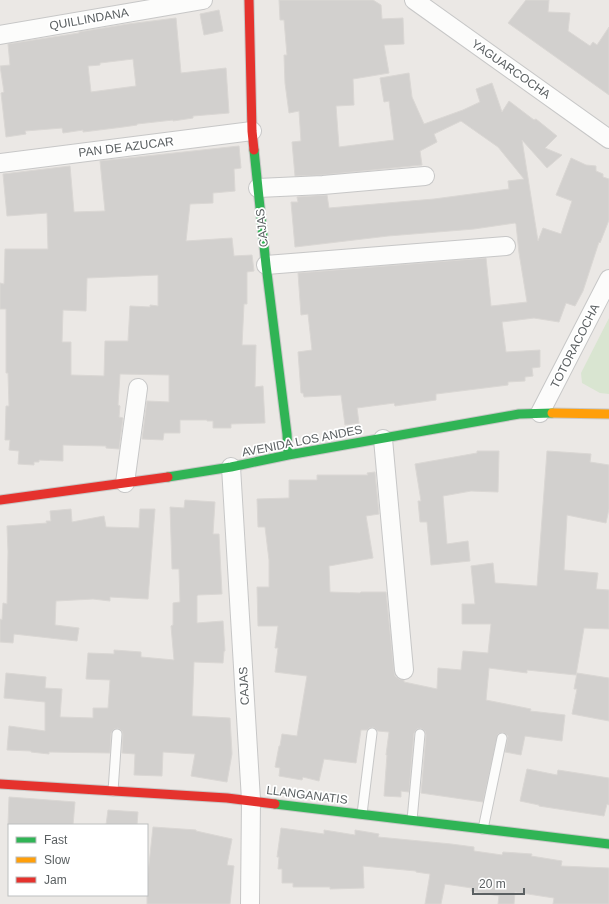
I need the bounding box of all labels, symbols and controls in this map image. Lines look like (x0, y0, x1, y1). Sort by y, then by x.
street label: QUILLINDANA (48, 5, 130, 33)
street label: YAGUARCOCHA (469, 37, 553, 101)
street label: PAN DE AZUCAR (78, 134, 175, 160)
street label: CAJAS (253, 208, 271, 248)
street label: TOTORACOCHA (548, 301, 602, 391)
street label: AVENIDA LOS ANDES (241, 422, 363, 460)
street label: CAJAS (236, 666, 252, 706)
street label: LLANGANATIS (266, 783, 348, 807)
legend (8, 824, 148, 896)
text: Fast (44, 833, 68, 847)
text: Slow (44, 853, 70, 867)
scale bar (473, 870, 524, 896)
text: Jam (44, 873, 67, 887)
text: 20 m (479, 877, 506, 891)

